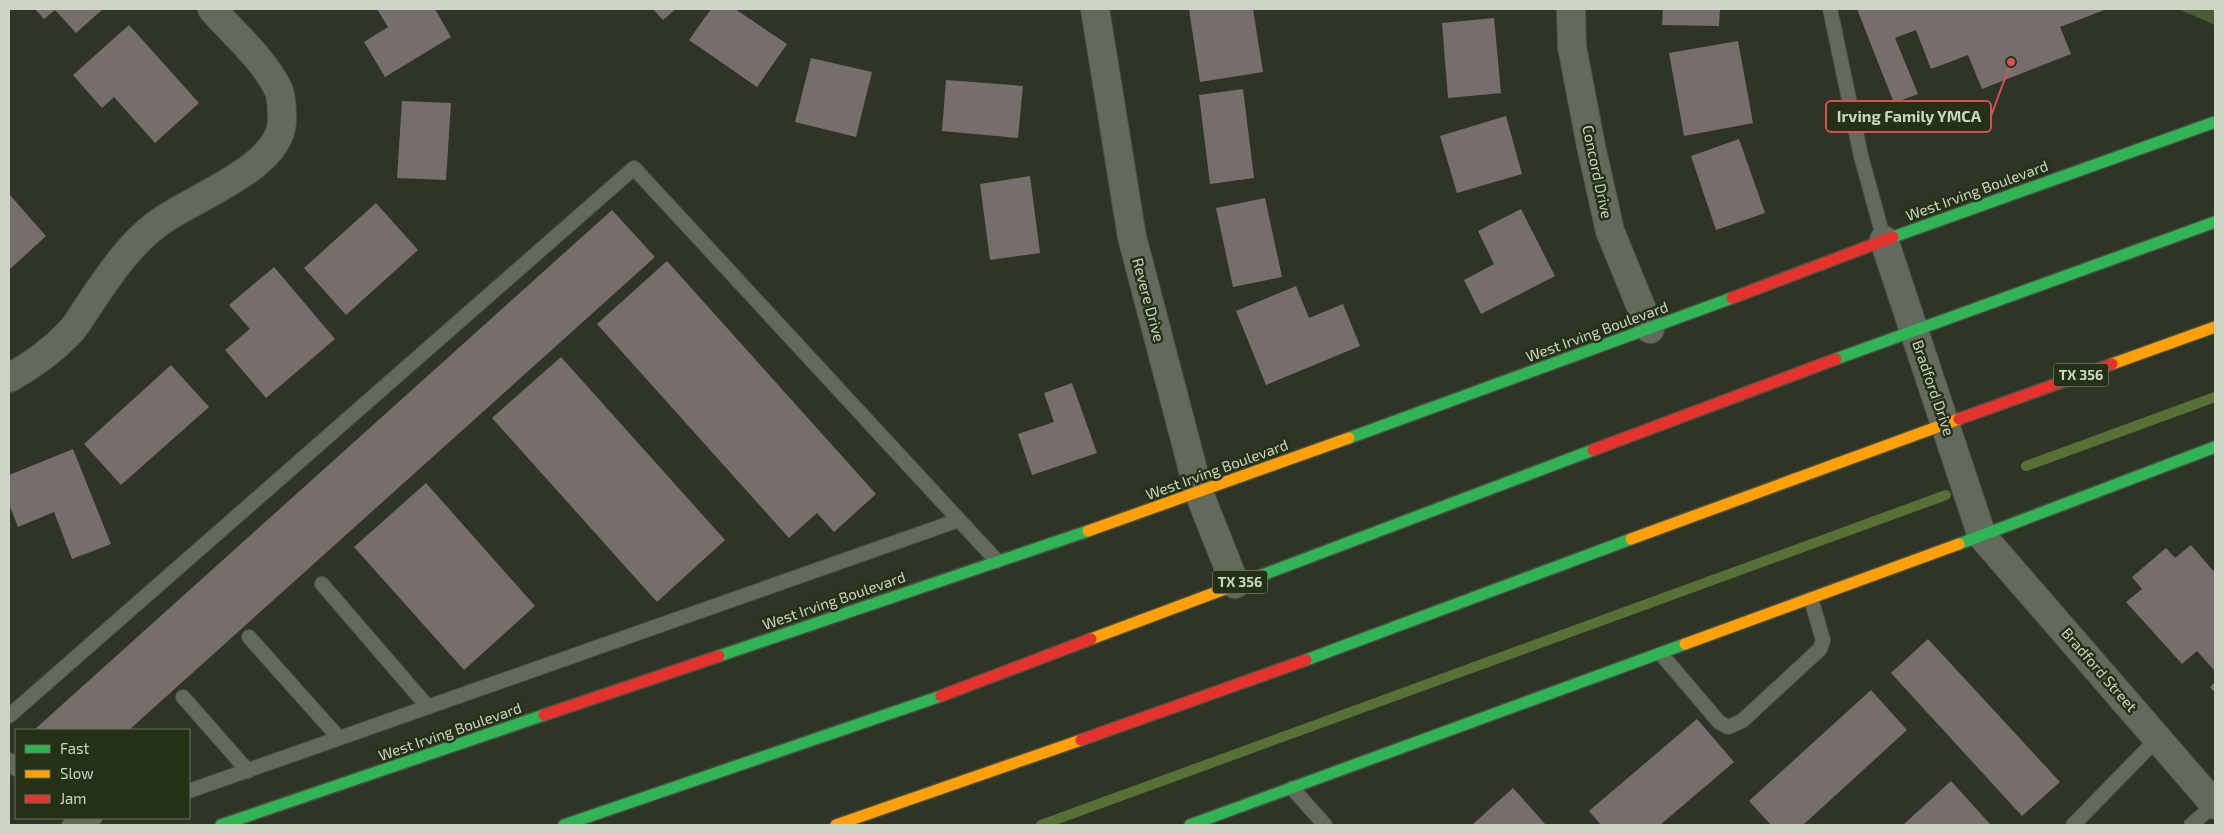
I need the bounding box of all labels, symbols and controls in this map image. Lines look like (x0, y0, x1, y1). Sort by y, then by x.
callout: Irving Family YMCA (1826, 101, 1991, 132)
text: Irving Family YMCA (1837, 106, 1982, 126)
street label: Concord Drive (1579, 123, 1617, 220)
street label: West Irving Boulevard (1903, 156, 2050, 224)
street label: Revere Drive (1129, 256, 1169, 344)
street label: West Irving Boulevard (1523, 297, 1670, 365)
street label: Bradford Drive (1909, 338, 1959, 438)
road number: TX 356 (2054, 364, 2108, 386)
street label: West Irving Boulevard (1143, 435, 1290, 503)
street label: West Irving Boulevard (760, 567, 908, 633)
road number: TX 356 (1212, 570, 1268, 594)
street label: Bradford Street (2058, 624, 2141, 715)
street label: West Irving Boulevard (376, 698, 524, 764)
legend (15, 729, 190, 819)
text: Fast (60, 739, 90, 757)
text: Slow (60, 764, 94, 782)
text: Jam (60, 789, 86, 807)

